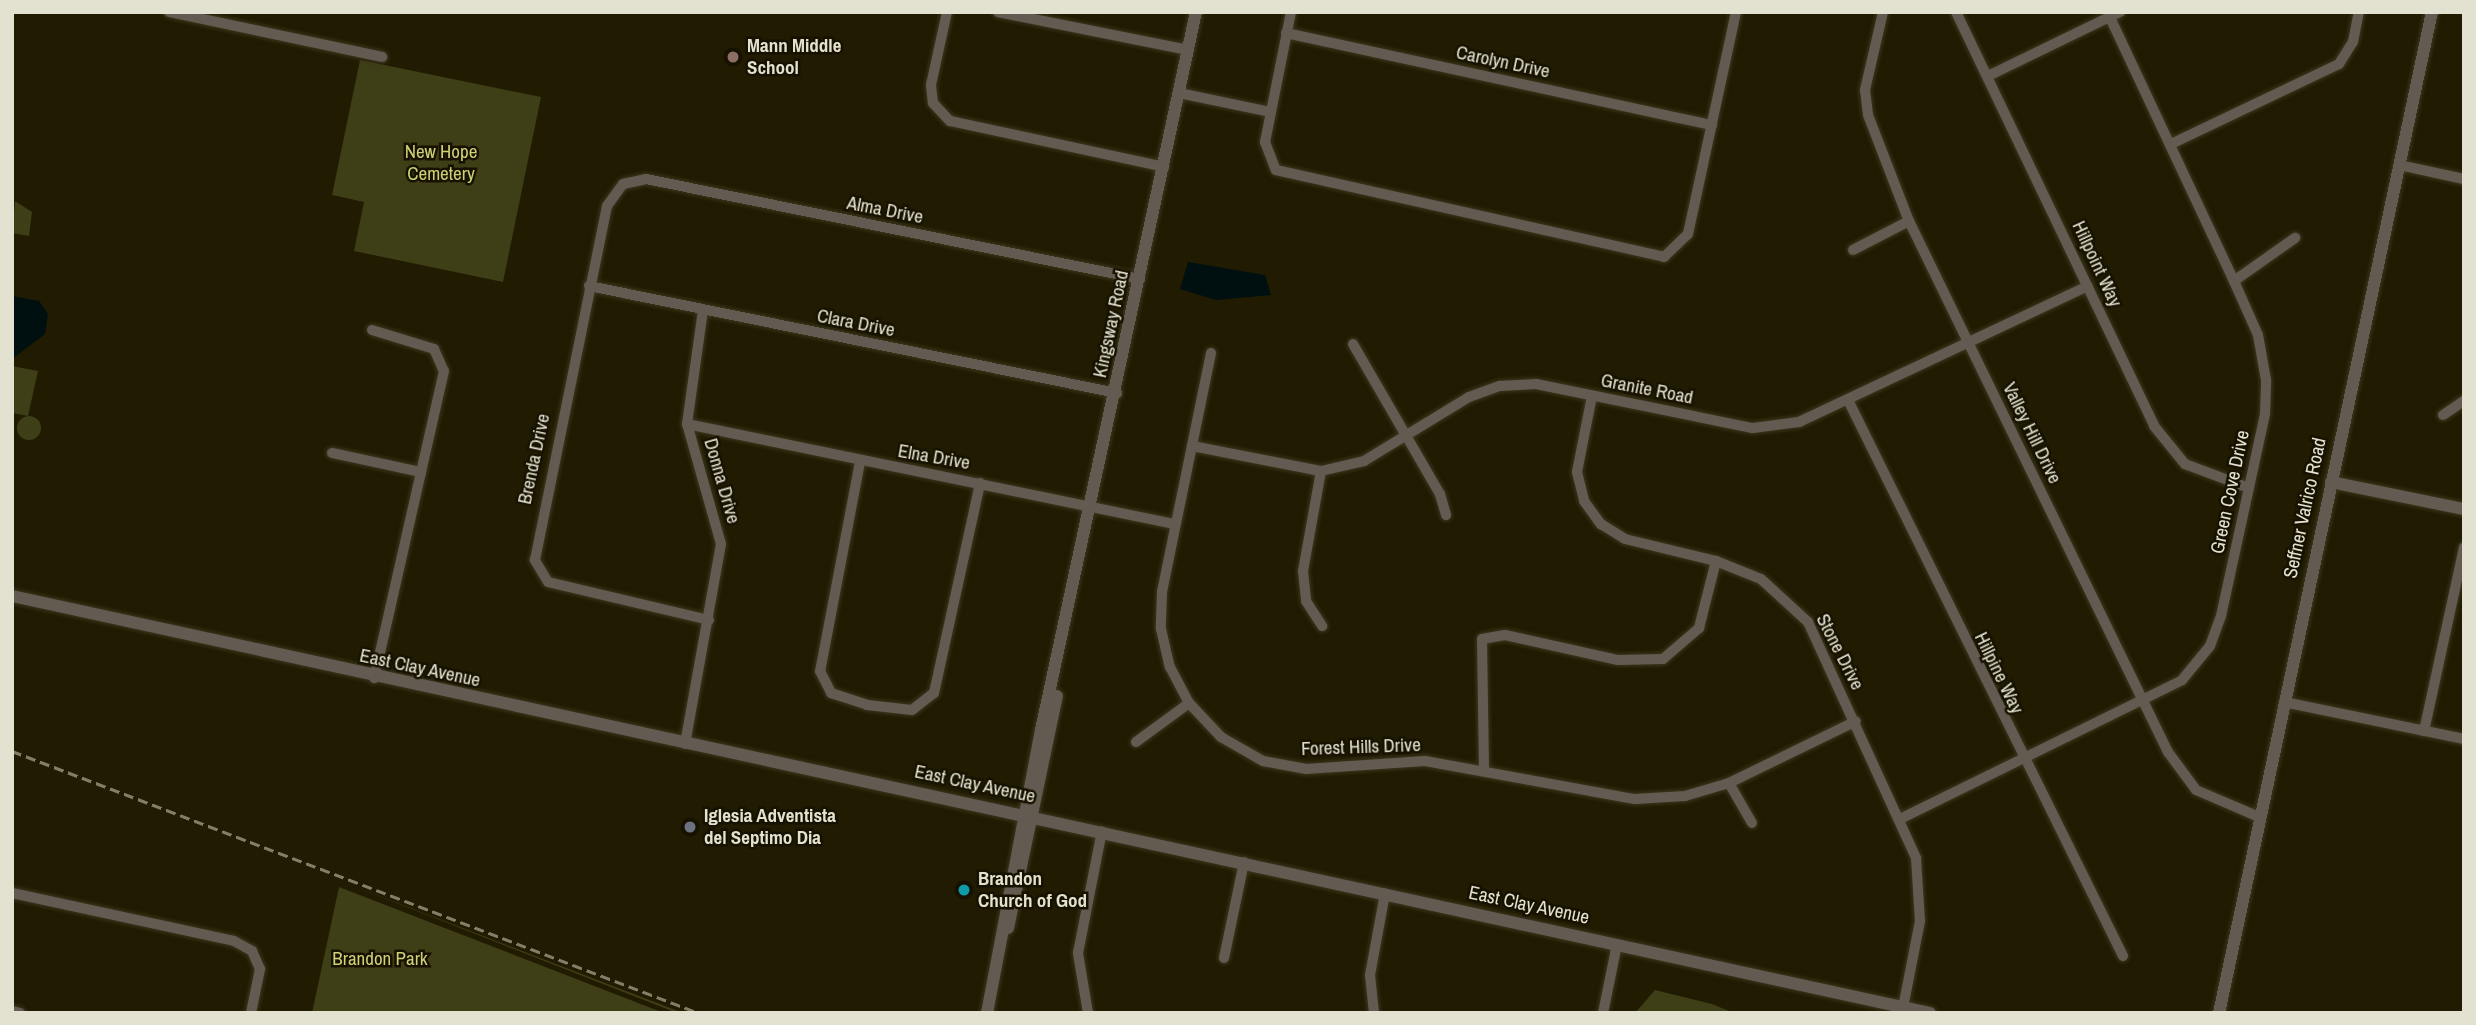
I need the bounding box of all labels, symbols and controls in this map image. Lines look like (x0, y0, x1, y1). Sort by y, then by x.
place label: Mann Middle School (747, 35, 841, 79)
street label: Carolyn Drive (1454, 41, 1552, 83)
marker: Mann Middle School (725, 49, 741, 65)
park label: New Hope Cemetery (405, 141, 477, 185)
street label: Alma Drive (845, 191, 925, 229)
street label: Hillpoint Way (2067, 217, 2127, 311)
street label: Kingsway Road (1089, 268, 1133, 380)
street label: Clara Drive (815, 304, 897, 342)
street label: Granite Road (1599, 369, 1695, 409)
street label: Valley Hill Drive (1998, 379, 2066, 487)
street label: Brenda Drive (513, 412, 555, 506)
street label: Green Cove Drive (2206, 428, 2254, 556)
street label: Donna Drive (699, 436, 745, 526)
street label: Seffner Valrico Road (2279, 436, 2331, 580)
street label: Elna Drive (896, 439, 972, 475)
street label: Stone Drive (1811, 610, 1869, 694)
street label: Hillpine Way (1970, 629, 2028, 717)
street label: East Clay Avenue (357, 644, 483, 692)
street label: Forest Hills Drive (1301, 734, 1421, 760)
street label: East Clay Avenue (912, 760, 1038, 808)
place label: Iglesia Adventista del Septimo Dia (704, 805, 836, 849)
marker: Iglesia Adventista del Septimo Dia (682, 819, 698, 835)
place label: Brandon Church of God (978, 868, 1087, 912)
street label: East Clay Avenue (1466, 881, 1592, 929)
marker: Brandon Church of God (956, 882, 972, 898)
park label: Brandon Park (332, 948, 428, 970)

